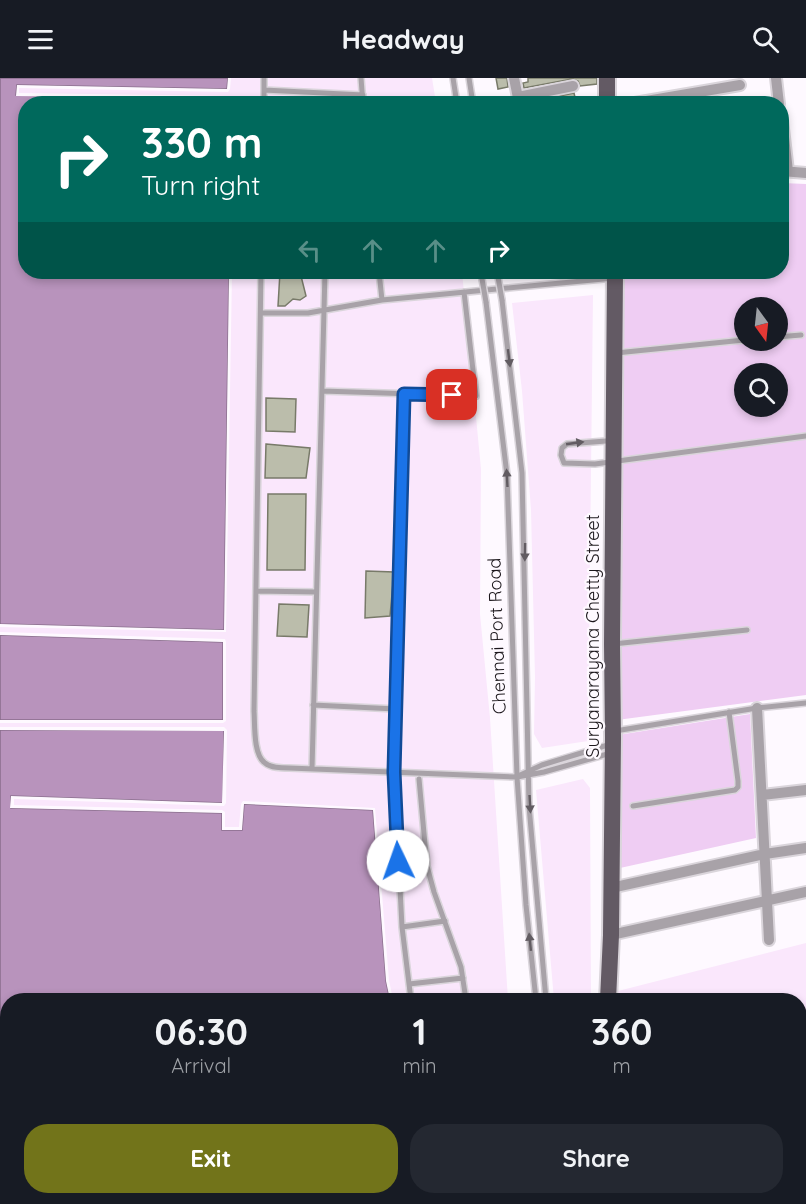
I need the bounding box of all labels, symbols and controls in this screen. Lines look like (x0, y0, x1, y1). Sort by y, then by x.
text: Headway (341, 22, 465, 56)
icon: menu (24, 23, 57, 56)
icon: search (749, 23, 782, 56)
text: 330 m (141, 116, 262, 169)
icon: right (42, 120, 120, 198)
text: Turn right (141, 168, 260, 202)
icon: left (293, 234, 326, 267)
icon: ahead (356, 234, 389, 267)
icon: ahead (419, 234, 452, 267)
icon: right (482, 234, 515, 267)
north arrow (734, 297, 788, 351)
map controls (734, 297, 788, 417)
one-way arrow (504, 348, 514, 367)
button: search (734, 363, 788, 417)
pin (426, 369, 477, 420)
icon: arrive (435, 378, 468, 411)
one-way arrow (566, 439, 585, 448)
one-way arrow (502, 468, 511, 487)
street label: Suryanarayana Chetty Street (581, 514, 604, 758)
one-way arrow (520, 542, 529, 561)
street label: Chennai Port Road (482, 557, 511, 715)
one-way arrow (525, 794, 534, 813)
position arrow (366, 829, 430, 893)
one-way arrow (525, 933, 535, 952)
text: 06:30 (155, 1009, 248, 1054)
text: 1 (412, 1009, 426, 1054)
text: 360 (591, 1009, 652, 1054)
text: Arrival (171, 1053, 231, 1078)
text: min (402, 1053, 437, 1078)
text: m (613, 1053, 631, 1078)
button: Exit (24, 1124, 398, 1193)
button: Share (410, 1124, 783, 1193)

